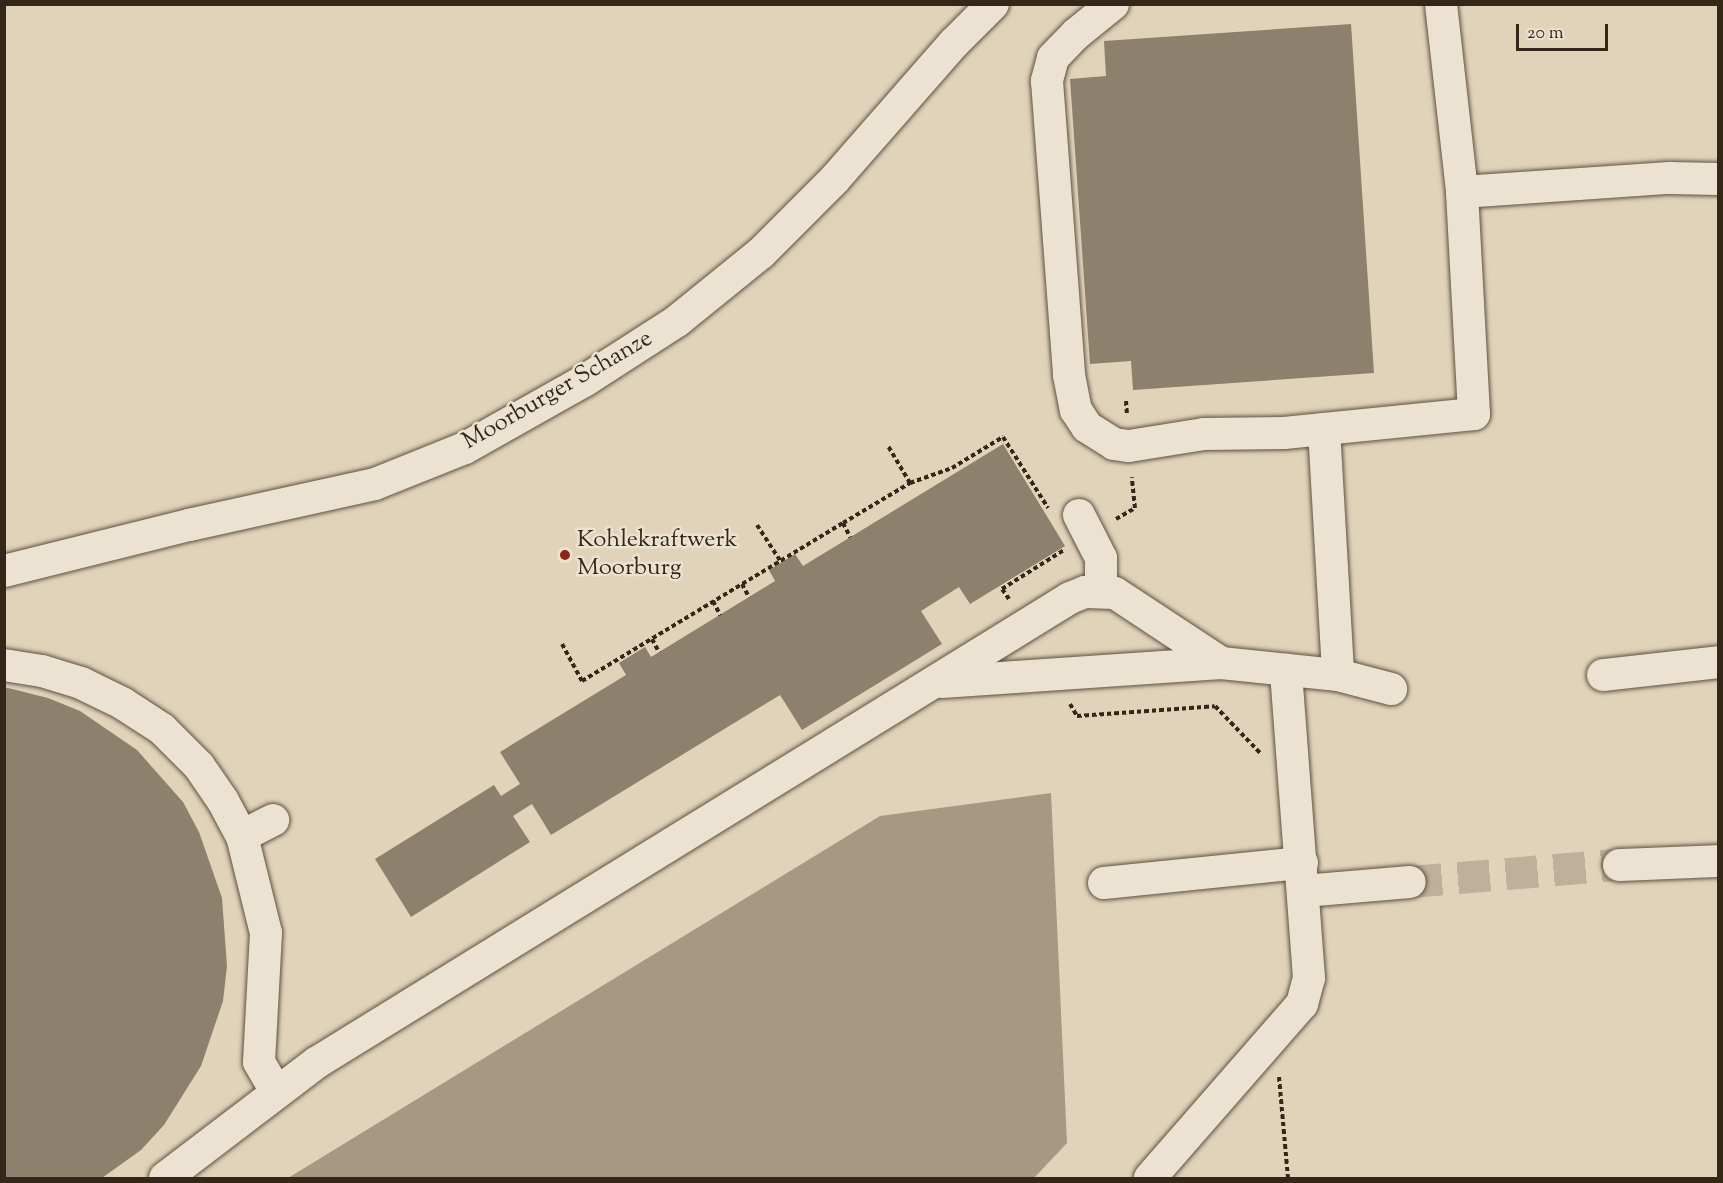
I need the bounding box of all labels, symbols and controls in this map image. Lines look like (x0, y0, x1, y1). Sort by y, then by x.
scale bar (1519, 12, 1610, 50)
text: 20 m (1527, 21, 1564, 47)
street label: Moorburger Schanze (458, 325, 658, 457)
place label: Kohlekraftwerk Moorburg (577, 527, 738, 583)
marker: Kohlekraftwerk Moorburg (558, 548, 572, 562)

